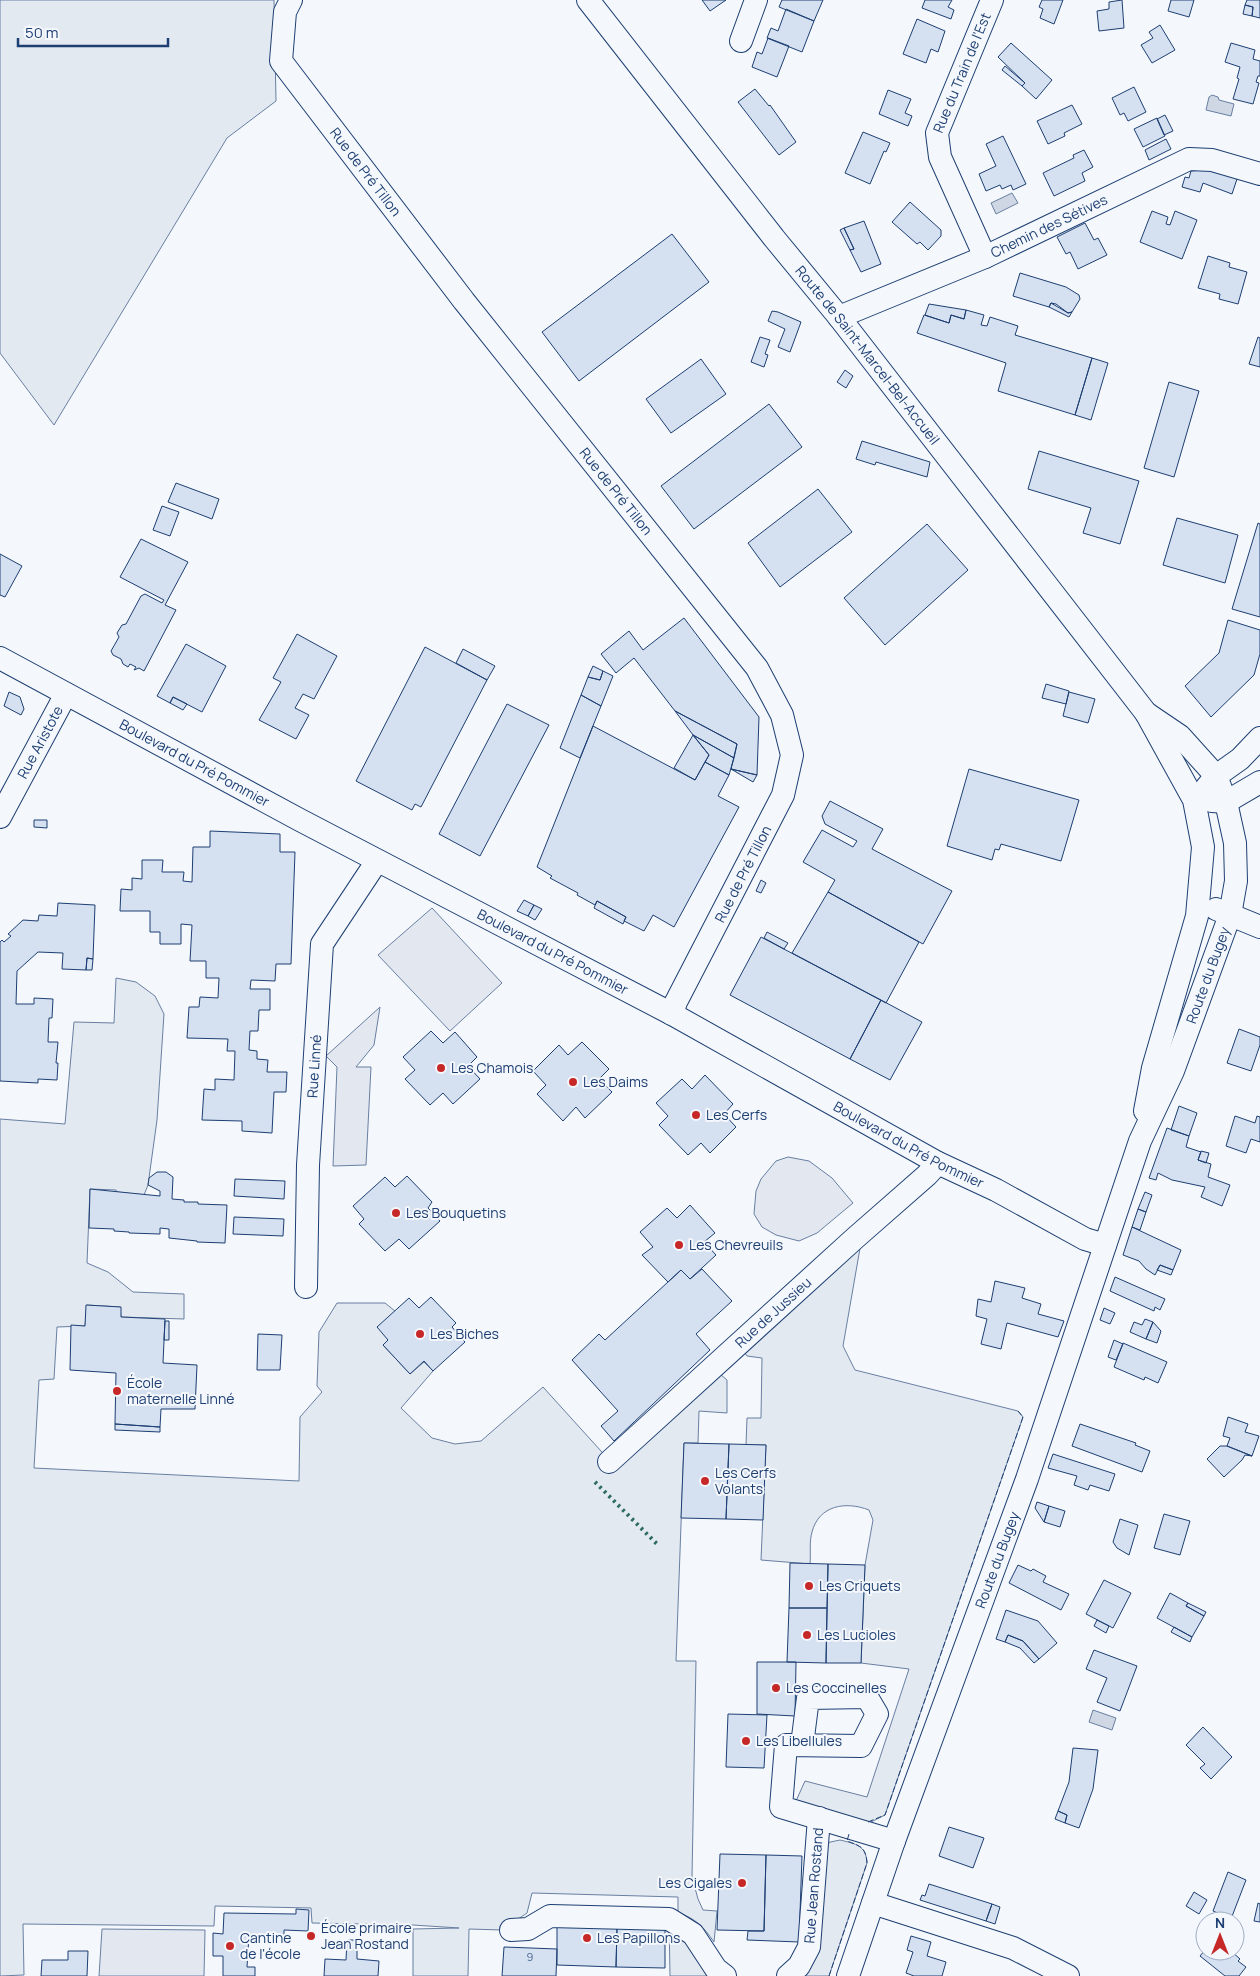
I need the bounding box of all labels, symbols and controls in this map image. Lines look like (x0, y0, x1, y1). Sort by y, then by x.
street label: Rue du Train de l'Est (928, 9, 995, 136)
scale bar (18, 15, 168, 47)
text: 50 m (25, 22, 59, 43)
street label: Rue de Pré Tillon (326, 123, 406, 220)
street label: Chemin des Sétives (987, 190, 1110, 262)
street label: Route de Saint-Marcel-Bel-Accueil (792, 261, 944, 448)
street label: Rue de Pré Tillon (576, 443, 657, 539)
street label: Rue Aristote (12, 702, 67, 782)
street label: Boulevard du Pré Pommier (116, 714, 273, 811)
street label: Rue de Pré Tillon (710, 822, 775, 926)
street label: Boulevard du Pré Pommier (474, 904, 632, 999)
street label: Route du Bugey (1181, 923, 1234, 1026)
street label: Rue Linné (302, 1034, 325, 1098)
place label: Les Chamois (451, 1058, 533, 1077)
marker: Les Chamois (435, 1062, 447, 1074)
place label: Les Daims (583, 1072, 648, 1091)
marker: Les Daims (567, 1076, 579, 1088)
street label: Boulevard du Pré Pommier (830, 1096, 987, 1192)
place label: Les Cerfs (706, 1105, 767, 1124)
marker: Les Cerfs (690, 1109, 702, 1121)
place label: Les Bouquetins (406, 1203, 506, 1222)
marker: Les Bouquetins (390, 1207, 402, 1219)
place label: Les Chevreuils (689, 1235, 783, 1254)
marker: Les Chevreuils (673, 1239, 685, 1251)
street label: Rue de Jussieu (731, 1273, 815, 1352)
place label: Les Biches (430, 1324, 499, 1343)
marker: Les Biches (414, 1328, 426, 1340)
place label: École maternelle Linné (127, 1373, 234, 1408)
marker: École maternelle Linné (111, 1385, 123, 1397)
place label: Les Cerfs Volants (715, 1463, 776, 1498)
marker: Les Cerfs Volants (699, 1475, 711, 1487)
street label: Route du Bugey (970, 1508, 1023, 1611)
place label: Les Criquets (819, 1576, 901, 1595)
marker: Les Criquets (803, 1580, 815, 1592)
place label: Les Lucioles (817, 1625, 896, 1644)
marker: Les Lucioles (801, 1629, 813, 1641)
place label: Les Coccinelles (786, 1678, 887, 1697)
marker: Les Coccinelles (770, 1682, 782, 1694)
place label: Les Libellules (756, 1731, 842, 1750)
marker: Les Libellules (740, 1735, 752, 1747)
street label: Rue Jean Rostand (799, 1827, 827, 1944)
place label: Les Cigales (658, 1873, 732, 1892)
marker: Les Cigales (736, 1877, 748, 1889)
north arrow (1195, 1911, 1245, 1961)
text: N (1215, 1913, 1225, 1932)
place label: École primaire Jean Rostand (321, 1918, 412, 1953)
place label: Cantine de l'école (240, 1928, 301, 1963)
place label: Les Papillons (597, 1928, 680, 1947)
marker: École primaire Jean Rostand (305, 1930, 317, 1942)
marker: Les Papillons (581, 1932, 593, 1944)
marker: Cantine de l'école (224, 1940, 236, 1952)
house number: 9 (527, 1949, 534, 1964)

